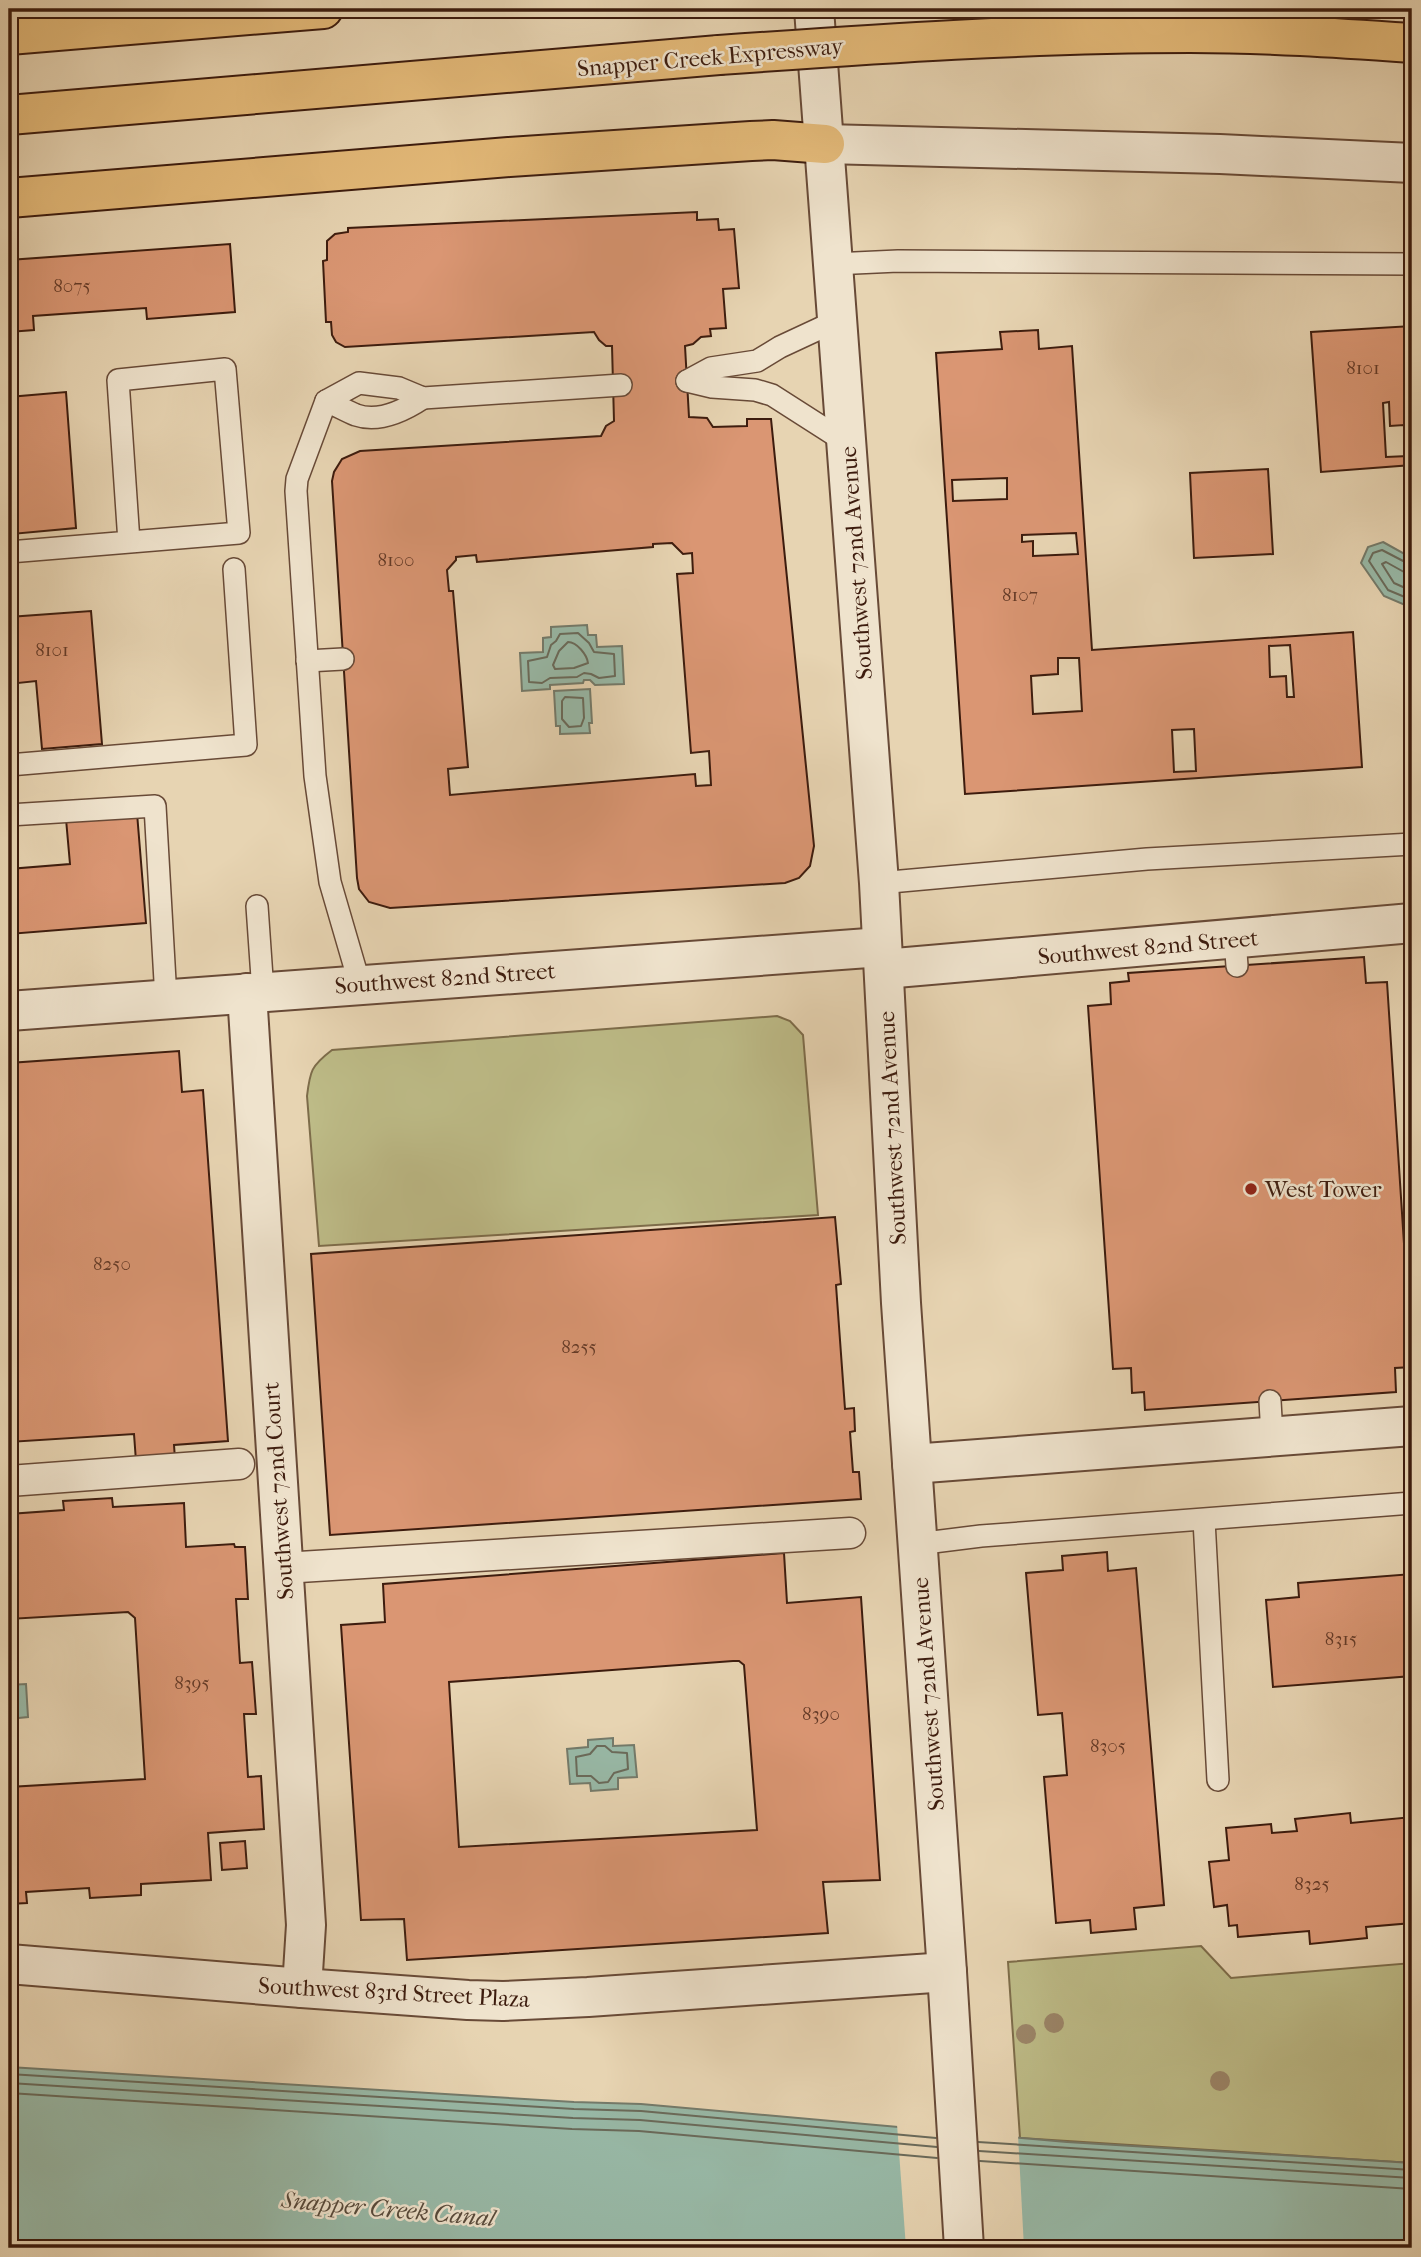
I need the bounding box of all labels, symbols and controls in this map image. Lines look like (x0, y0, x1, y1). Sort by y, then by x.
street label: Snapper Creek Expressway (576, 32, 845, 83)
house number: 8075 (53, 275, 91, 297)
house number: 8101 (1346, 357, 1380, 379)
street label: Southwest 72nd Avenue (835, 445, 878, 681)
house number: 8100 (377, 549, 415, 571)
house number: 8107 (1002, 584, 1038, 606)
house number: 8101 (35, 639, 69, 661)
street label: Southwest 82nd Street (1037, 924, 1259, 971)
street label: Southwest 82nd Street (334, 957, 556, 1000)
street label: Southwest 72nd Avenue (873, 1010, 912, 1246)
place label: West Tower (1264, 1176, 1382, 1203)
marker: West Tower (1243, 1181, 1259, 1197)
house number: 8250 (93, 1253, 131, 1275)
house number: 8255 (561, 1336, 597, 1358)
street label: Southwest 72nd Court (257, 1381, 300, 1601)
street label: Southwest 72nd Avenue (907, 1576, 950, 1812)
house number: 8315 (1325, 1628, 1357, 1650)
house number: 8395 (174, 1672, 210, 1694)
house number: 8390 (802, 1703, 840, 1725)
house number: 8305 (1090, 1735, 1126, 1757)
house number: 8325 (1294, 1873, 1330, 1895)
street label: Southwest 83rd Street Plaza (258, 1972, 531, 2013)
water label: Snapper Creek Canal (279, 2186, 499, 2233)

